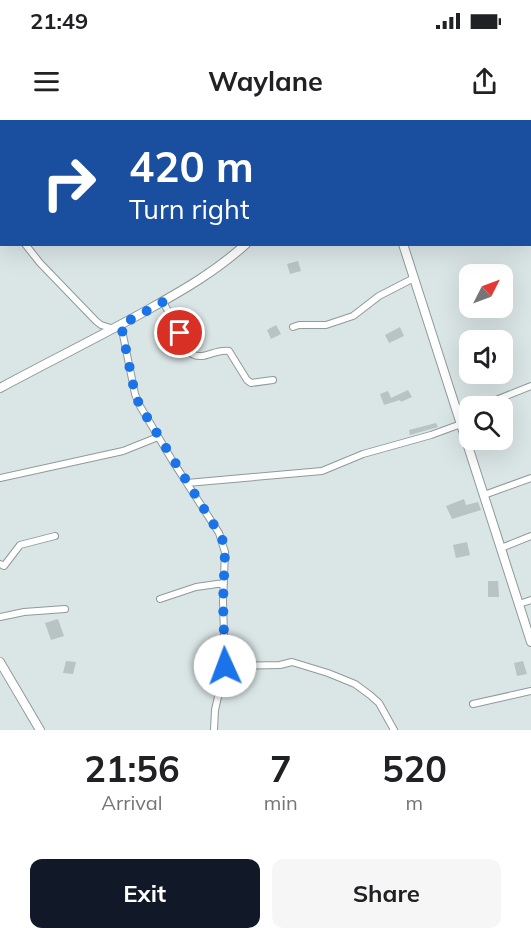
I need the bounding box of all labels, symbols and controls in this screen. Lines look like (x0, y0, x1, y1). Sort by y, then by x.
text: 21:49 (30, 7, 88, 35)
text: Waylane (208, 64, 323, 98)
icon: menu (30, 65, 63, 98)
icon: share (468, 65, 501, 98)
text: 420 m (129, 140, 254, 193)
icon: right (30, 144, 108, 222)
text: Turn right (129, 192, 249, 226)
north arrow (459, 264, 513, 318)
map controls (459, 264, 513, 450)
pin (154, 307, 205, 358)
icon: arrive (163, 316, 196, 349)
button: sound (459, 330, 513, 384)
button: search (459, 396, 513, 450)
position arrow (193, 634, 257, 698)
text: 21:56 (84, 746, 180, 791)
text: 7 (270, 746, 292, 791)
text: 520 (382, 746, 447, 791)
text: Arrival (101, 790, 162, 815)
text: min (264, 790, 298, 815)
text: m (406, 790, 423, 815)
button: Exit (30, 859, 260, 928)
button: Share (272, 859, 501, 928)

